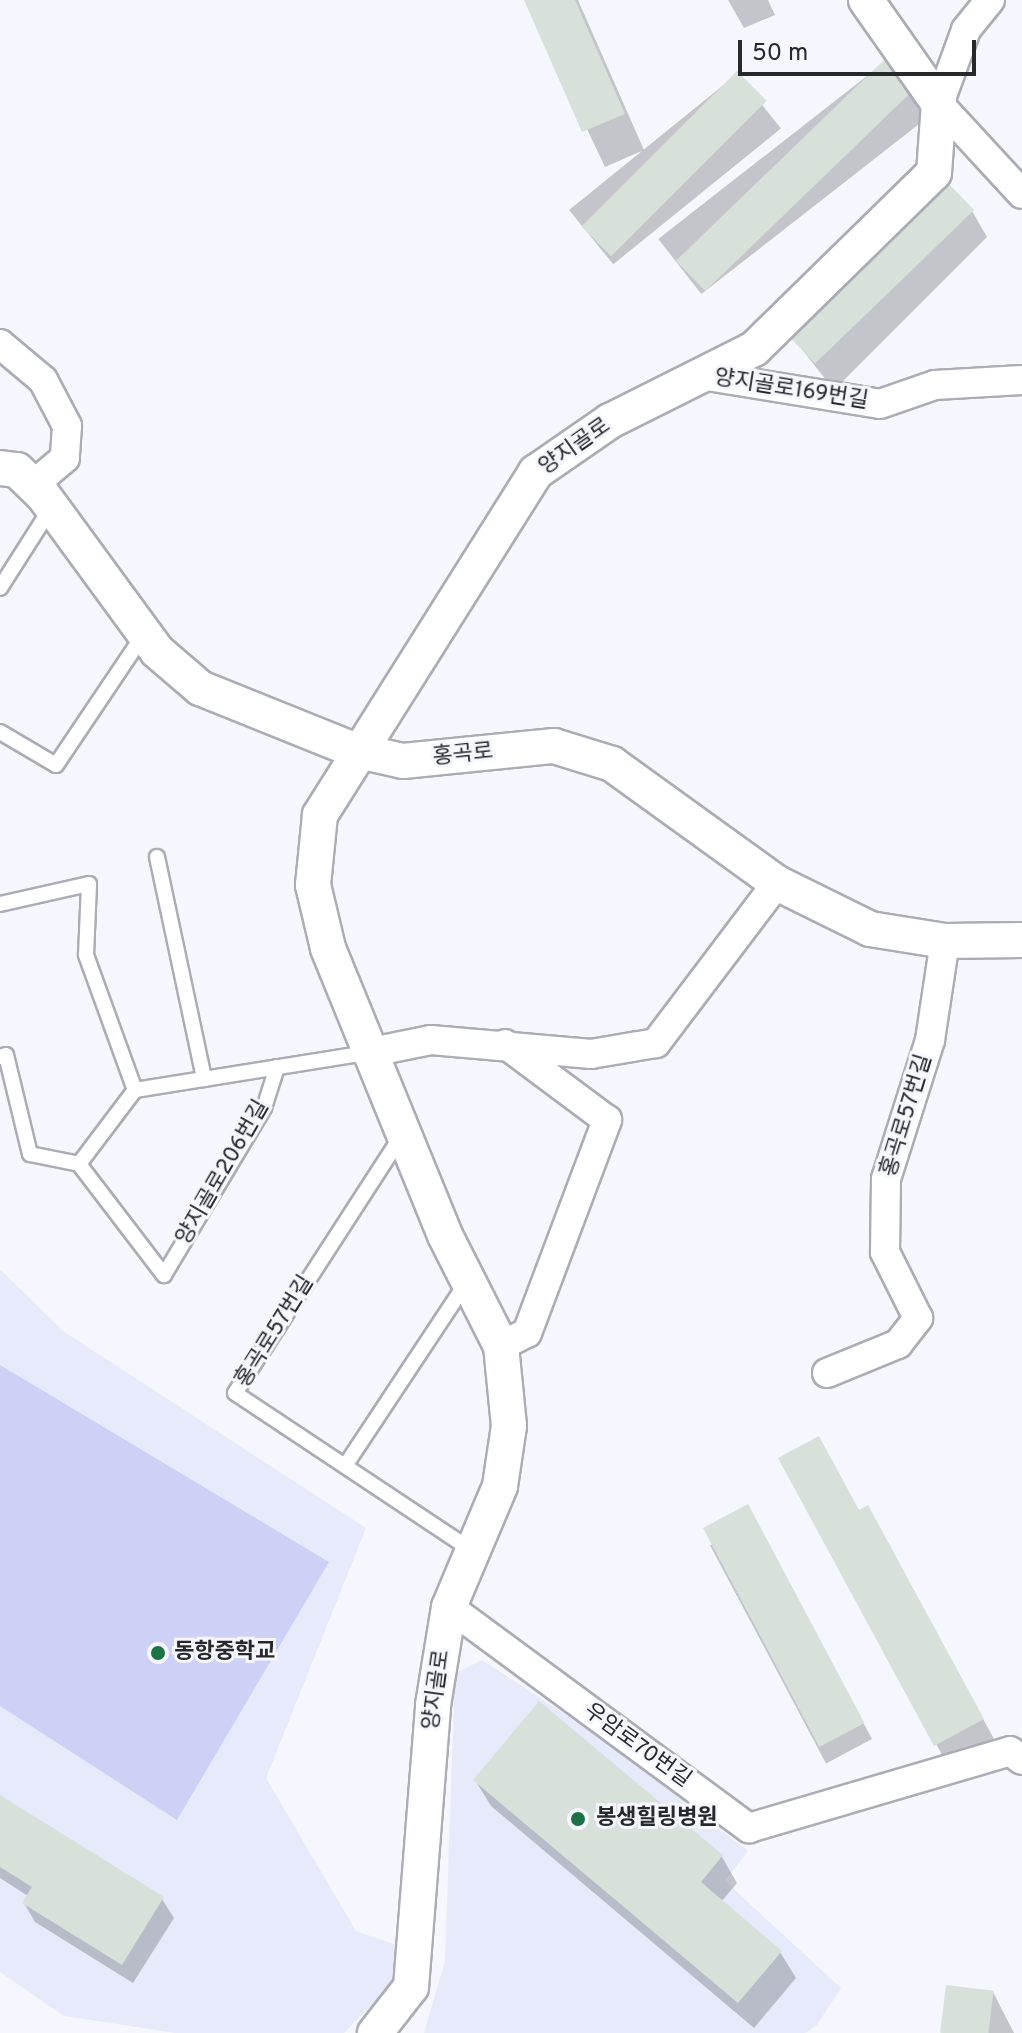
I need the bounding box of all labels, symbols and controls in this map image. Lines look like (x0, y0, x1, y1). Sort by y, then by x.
scale bar (742, 24, 980, 74)
text: 50 m (752, 39, 808, 69)
street label: 양지골로169번길 (712, 365, 870, 415)
street label: 양지골로 (534, 413, 616, 481)
street label: 홍곡로 (431, 739, 495, 771)
street label: 홍곡로57번길 (876, 1052, 938, 1180)
street label: 양지골로206번길 (171, 1096, 275, 1250)
street label: 홍곡로57번길 (230, 1272, 320, 1392)
place label: 동항중학교 (174, 1640, 275, 1666)
marker: 동항중학교 (149, 1644, 167, 1662)
street label: 양지골로 (418, 1648, 456, 1732)
street label: 우암로70번길 (578, 1698, 696, 1794)
place label: 봉생힐링병원 (596, 1806, 717, 1832)
marker: 봉생힐링병원 (567, 1808, 589, 1830)

